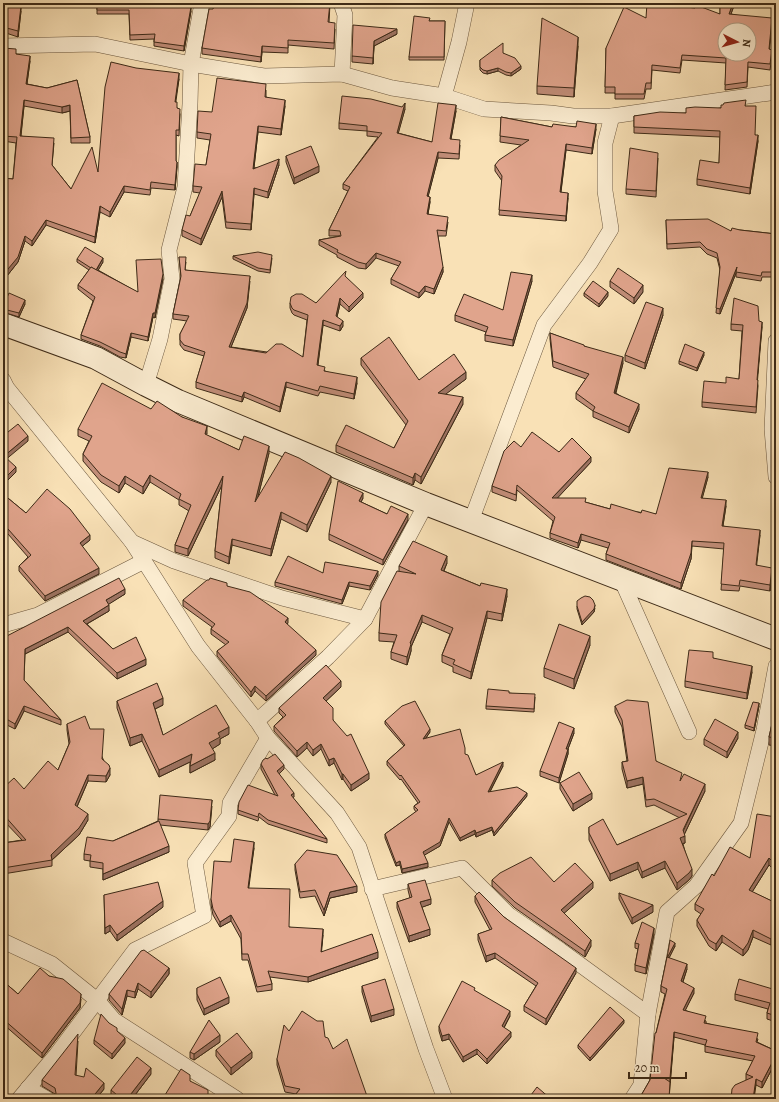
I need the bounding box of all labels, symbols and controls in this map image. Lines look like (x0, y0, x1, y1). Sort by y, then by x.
north arrow (717, 22, 757, 62)
text: N (739, 38, 754, 48)
scale bar (629, 1054, 686, 1080)
text: 20 m (635, 1060, 659, 1076)

